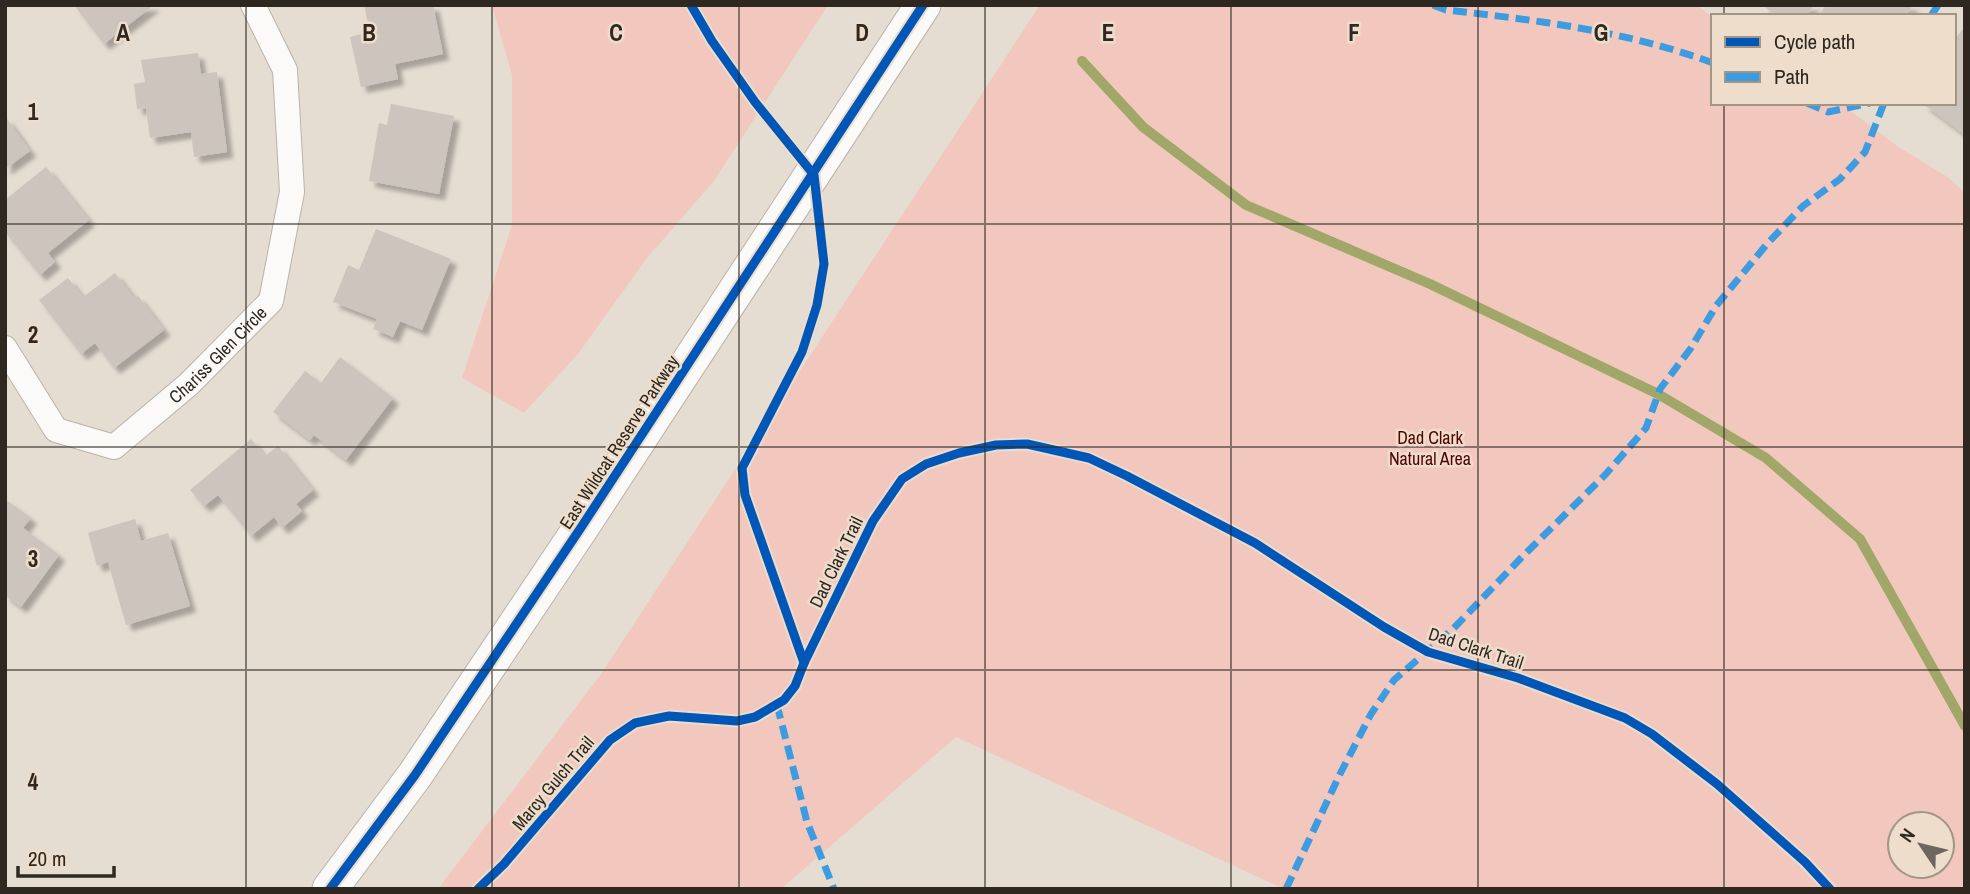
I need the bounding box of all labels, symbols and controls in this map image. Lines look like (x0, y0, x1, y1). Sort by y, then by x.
legend (1711, 14, 1956, 105)
text: A (116, 17, 130, 48)
text: B (362, 17, 376, 48)
text: C (609, 17, 623, 48)
text: D (855, 17, 869, 48)
text: E (1102, 17, 1114, 48)
text: F (1348, 17, 1360, 48)
text: G (1594, 17, 1608, 48)
text: Cycle path (1774, 27, 1855, 56)
text: Path (1774, 62, 1809, 91)
text: 1 (28, 96, 39, 127)
street label: Chariss Glen Circle (163, 300, 272, 409)
text: 2 (28, 319, 38, 350)
street label: East Wildcat Reserve Parkway (553, 350, 685, 534)
park label: Dad Clark Natural Area (1389, 425, 1471, 471)
street label: Dad Clark Trail (803, 512, 869, 612)
text: 3 (28, 543, 38, 574)
street label: Dad Clark Trail (1425, 621, 1527, 675)
street label: Marcy Gulch Trail (506, 731, 600, 835)
text: 4 (28, 766, 39, 797)
north arrow (1886, 810, 1956, 880)
text: N (1893, 823, 1921, 847)
scale bar (18, 834, 114, 878)
text: 20 m (28, 844, 66, 873)

